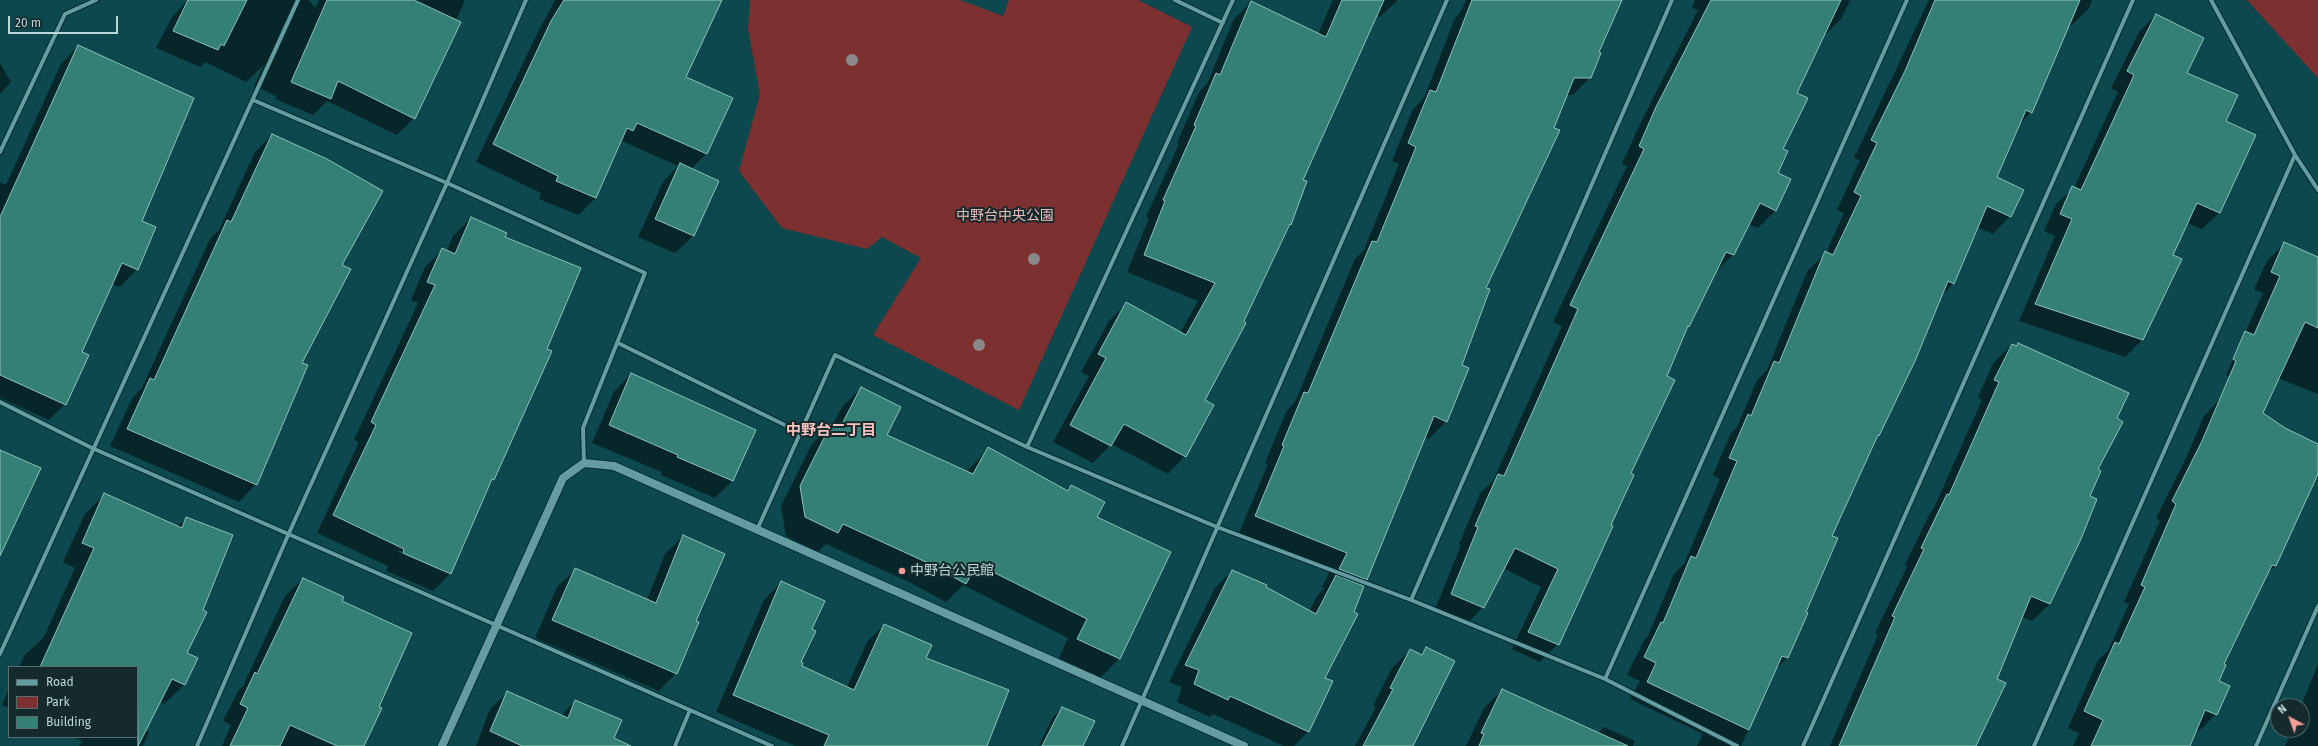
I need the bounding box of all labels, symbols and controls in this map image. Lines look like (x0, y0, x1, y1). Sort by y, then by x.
scale bar (10, 8, 120, 34)
text: 20 m (15, 16, 41, 30)
park label: 中野台中央公園 (956, 208, 1054, 224)
district label: 中野台二丁目 (786, 422, 876, 440)
place label: 中野台公民館 (910, 563, 994, 579)
marker: 中野台公民館 (897, 566, 907, 576)
legend (8, 666, 138, 738)
text: Road (46, 675, 74, 689)
text: Park (46, 695, 70, 709)
north arrow (2270, 698, 2310, 738)
text: N (2275, 702, 2289, 717)
text: Building (46, 715, 91, 729)

